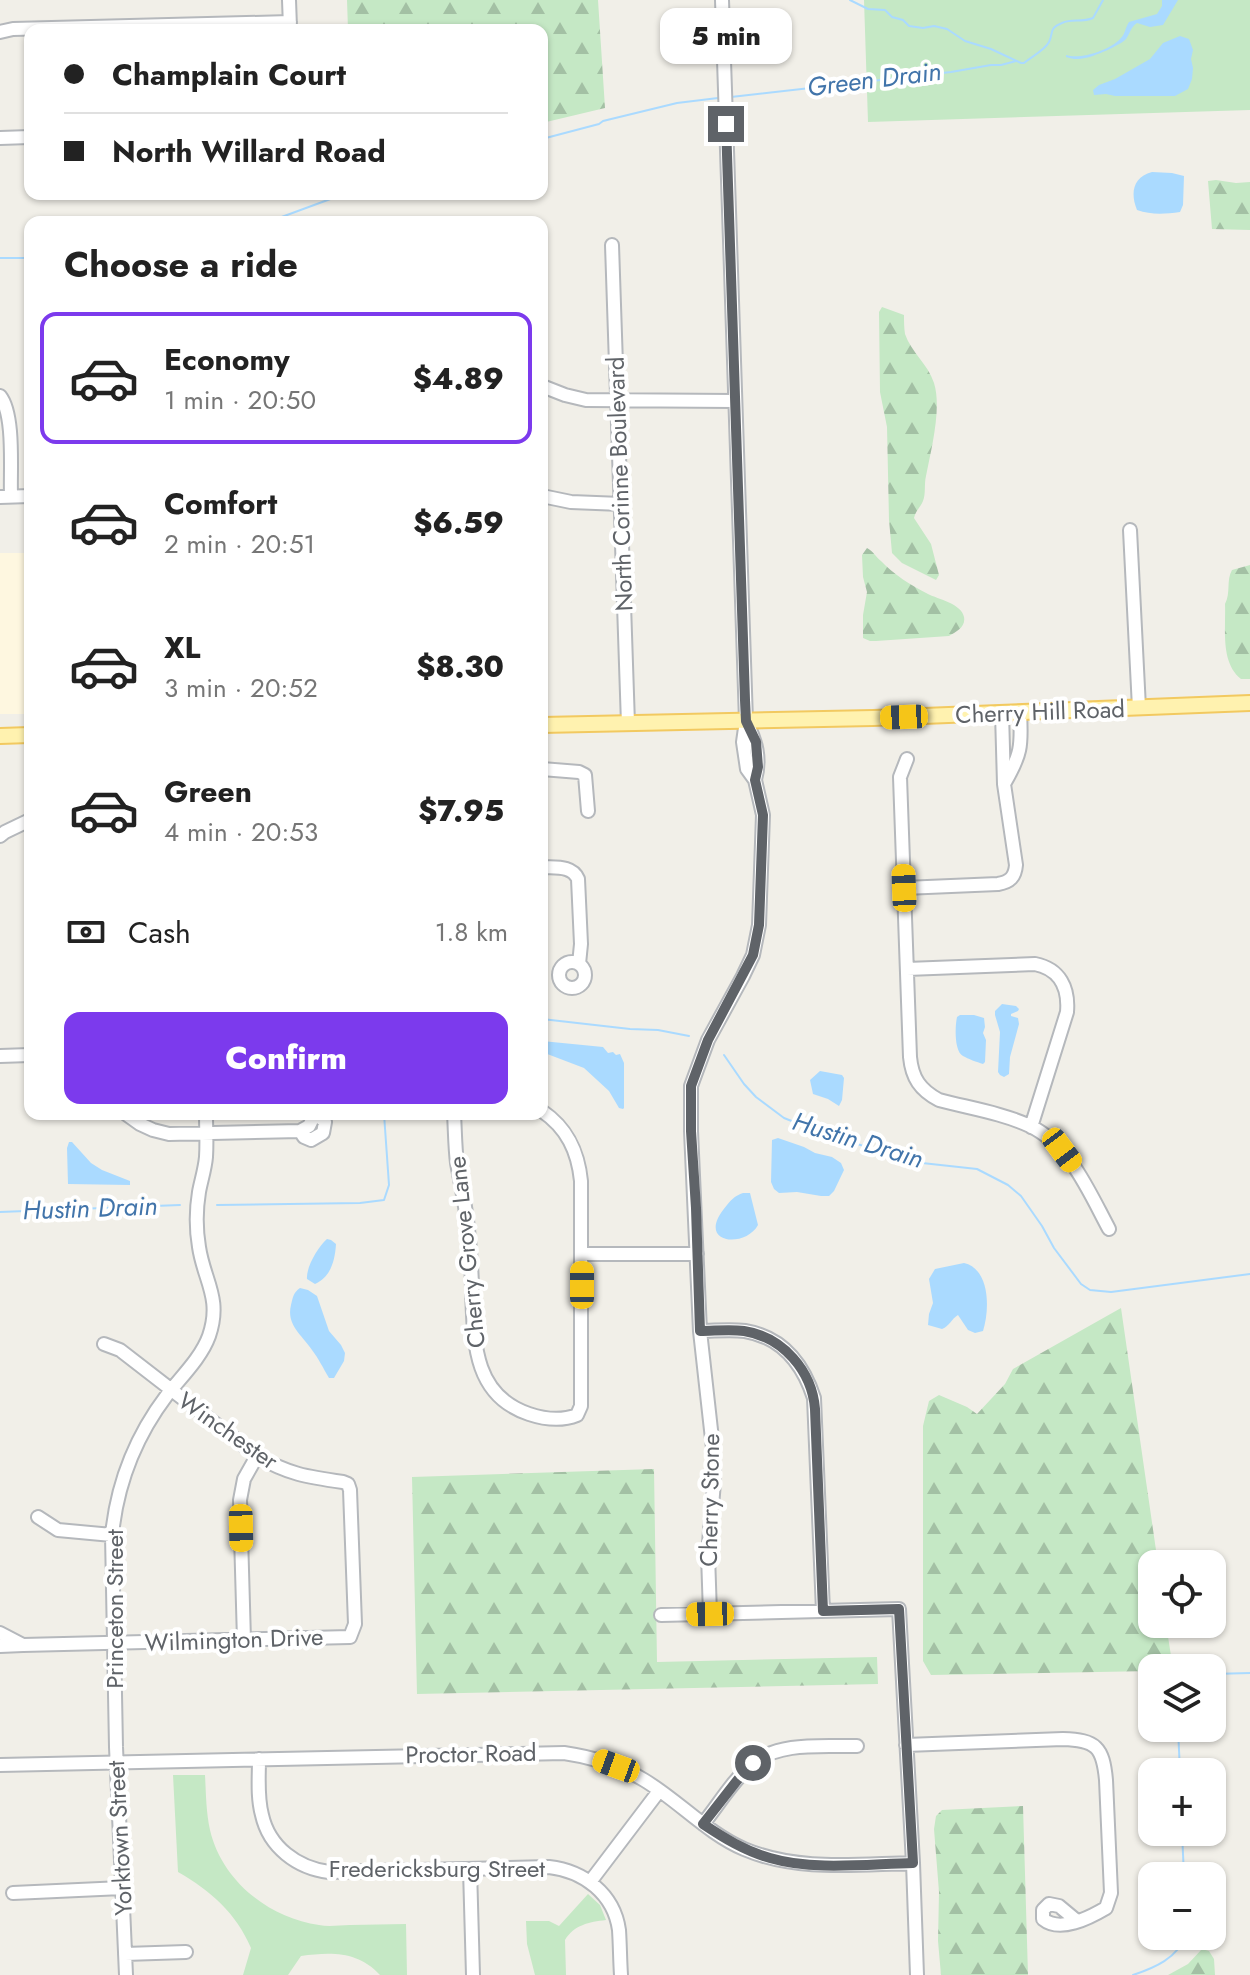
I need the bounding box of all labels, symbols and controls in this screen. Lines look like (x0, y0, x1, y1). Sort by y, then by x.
callout: 5 min (660, 8, 792, 64)
text: 5 min (691, 17, 761, 55)
water label: Green Drain (805, 52, 943, 106)
text: Champlain Court (112, 53, 346, 96)
route end (708, 106, 744, 142)
text: North Willard Road (112, 130, 386, 173)
text: Choose a ride (64, 238, 298, 290)
text: Economy (164, 338, 290, 381)
icon: car (68, 342, 140, 414)
street label: North Corinne Boulevard (598, 356, 641, 612)
text: $4.89 (413, 357, 504, 400)
text: 1 min · 20:50 (164, 381, 316, 419)
text: Comfort (164, 482, 277, 525)
icon: car (68, 486, 140, 558)
text: $6.59 (413, 501, 504, 544)
text: 2 min · 20:51 (164, 525, 315, 563)
text: XL (164, 626, 200, 669)
icon: car (68, 630, 140, 702)
text: $8.30 (416, 645, 504, 688)
text: 3 min · 20:52 (164, 669, 318, 707)
street label: Cherry Hill Road (955, 691, 1125, 732)
car (880, 704, 928, 730)
text: Green (164, 770, 252, 813)
icon: car (68, 774, 140, 846)
text: $7.95 (418, 789, 504, 832)
text: 4 min · 20:53 (164, 813, 318, 851)
car (891, 864, 917, 912)
icon: cash (64, 910, 108, 954)
text: Cash (128, 911, 191, 954)
text: 1.8 km (435, 913, 508, 951)
button: Confirm (64, 1012, 508, 1104)
water label: Hustin Drain (788, 1102, 928, 1178)
car (1038, 1124, 1086, 1176)
street label: Cherry Grove Lane (439, 1154, 494, 1350)
water label: Hustin Drain (22, 1187, 158, 1229)
car (570, 1261, 594, 1309)
street label: Winchester (171, 1383, 286, 1478)
street label: Cherry Stone (691, 1433, 728, 1567)
car (229, 1504, 253, 1552)
street label: Princeton Street (97, 1529, 132, 1689)
map controls (1138, 1550, 1226, 1950)
button: locate (1138, 1550, 1226, 1638)
car (686, 1602, 734, 1626)
street label: Wilmington Drive (144, 1619, 324, 1660)
button: layers (1138, 1654, 1226, 1742)
street label: Proctor Road (405, 1735, 537, 1772)
route start (735, 1745, 771, 1781)
car (589, 1747, 643, 1785)
button: + (1138, 1758, 1226, 1846)
street label: Yorktown Street (98, 1760, 141, 1916)
street label: Fredericksburg Street (329, 1851, 545, 1886)
button: − (1138, 1862, 1226, 1950)

